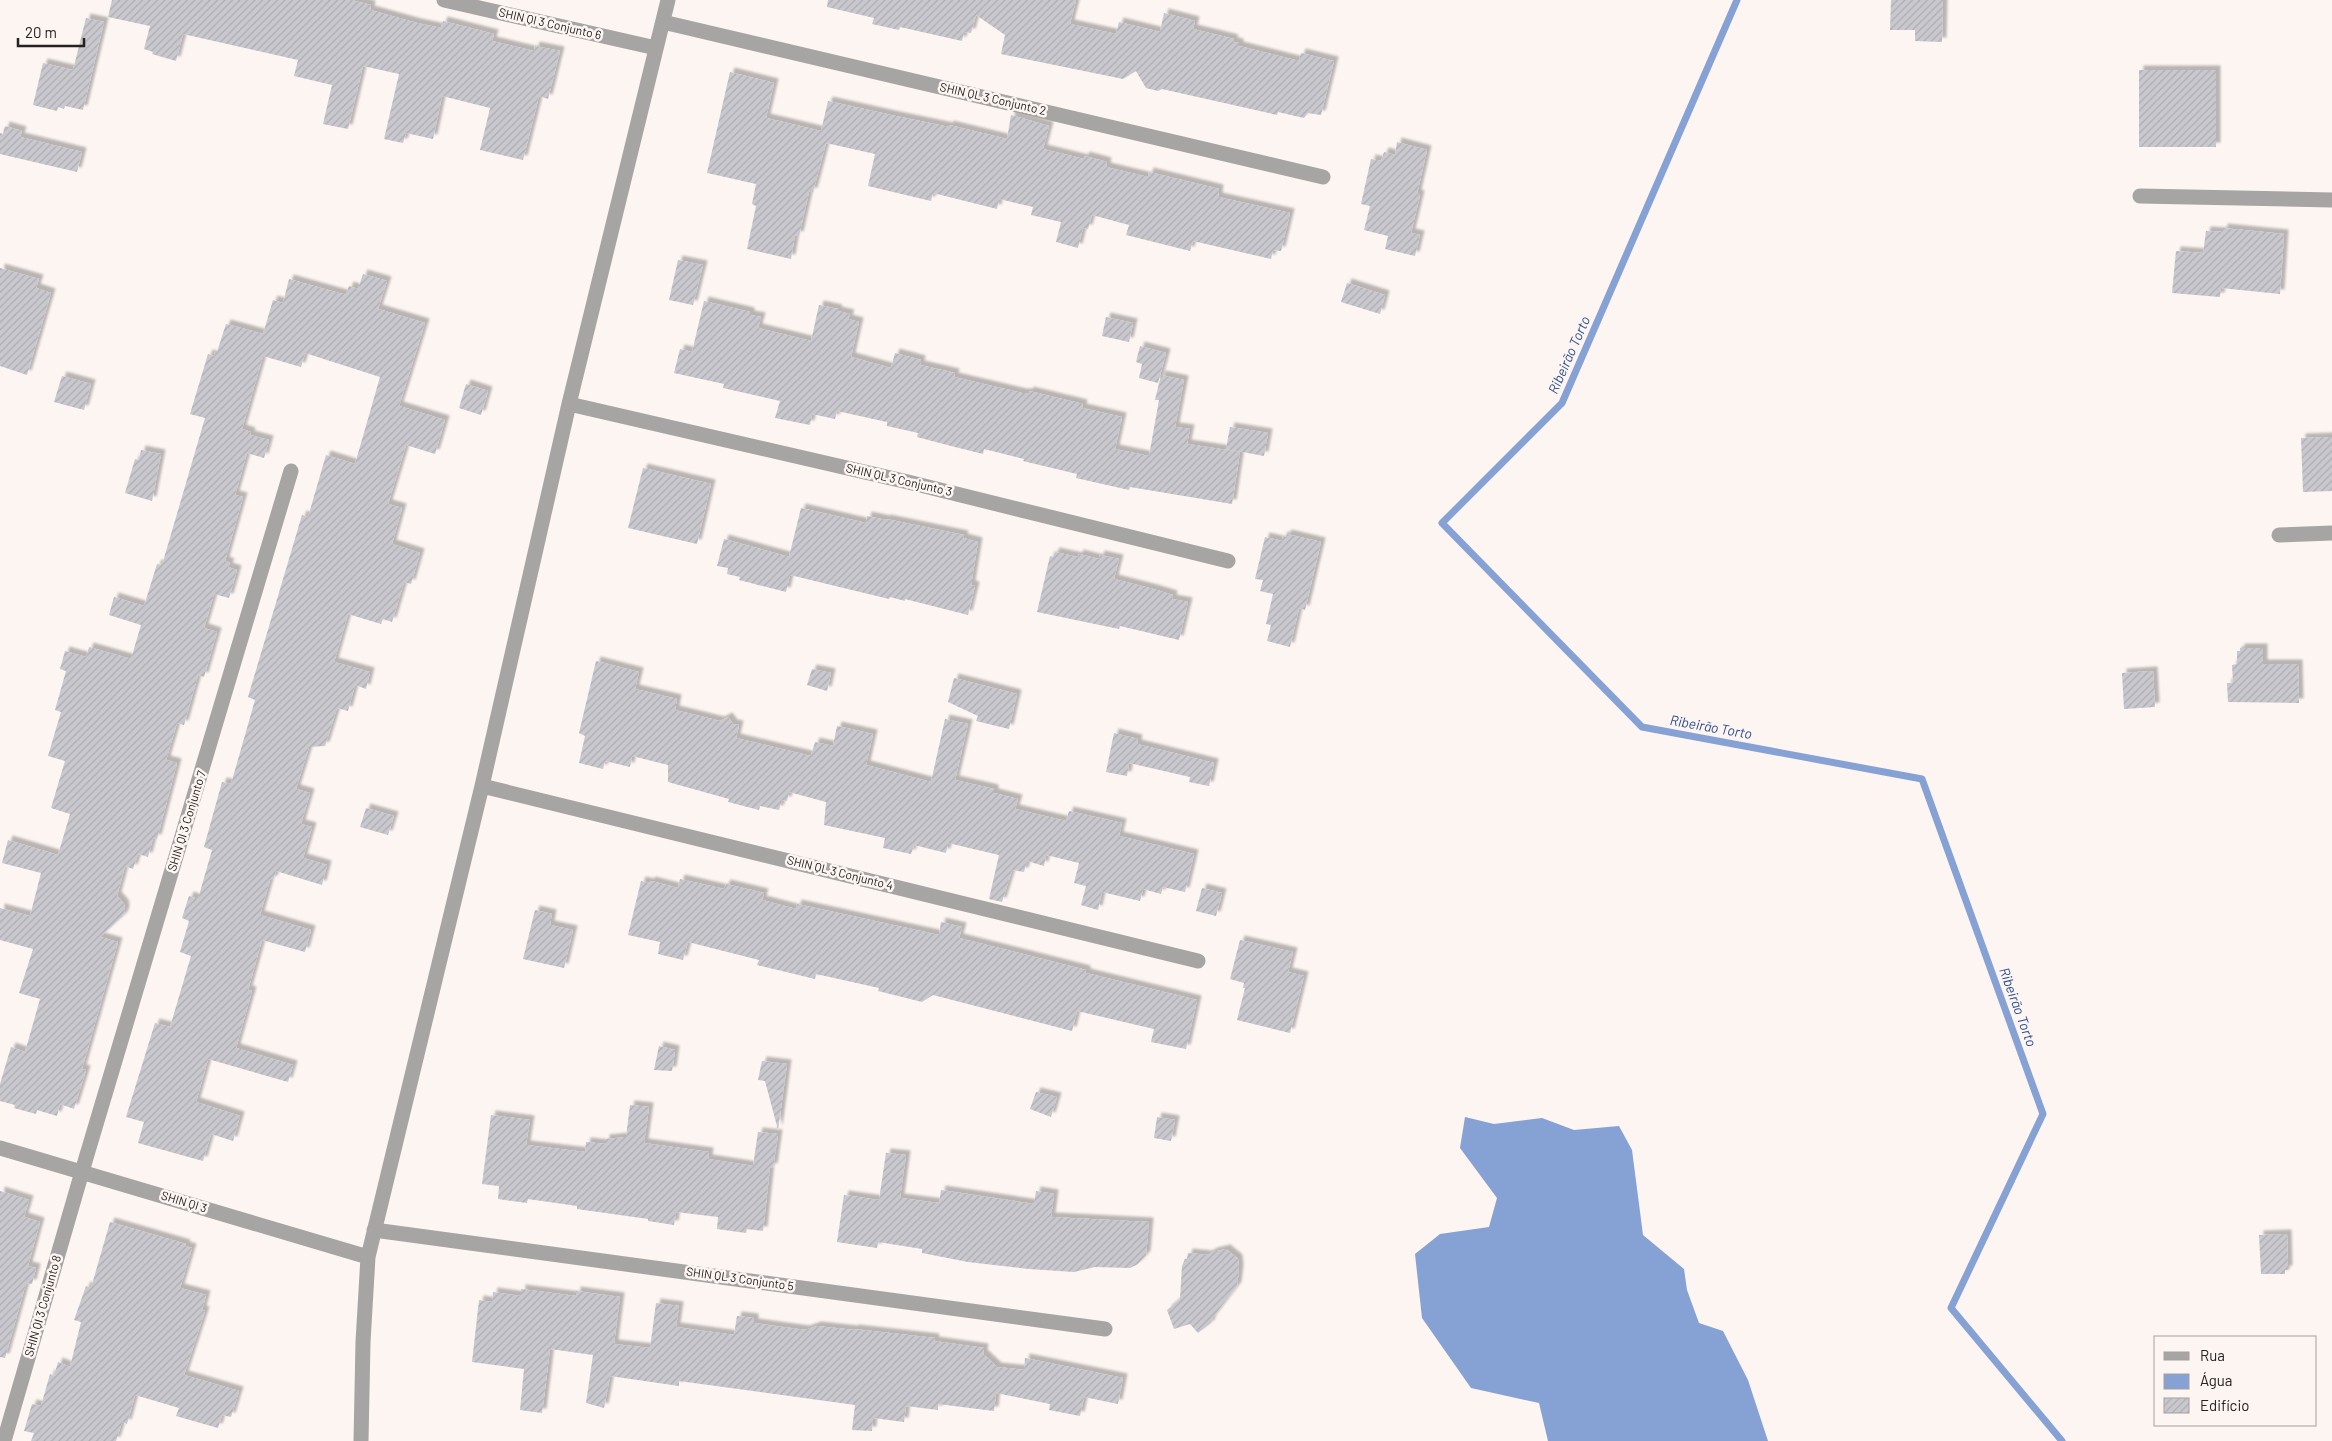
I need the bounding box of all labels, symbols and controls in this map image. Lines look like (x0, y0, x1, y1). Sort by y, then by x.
street label: SHIN QI 3 Conjunto 6 (498, 4, 603, 42)
scale bar (18, 15, 84, 47)
text: 20 m (25, 23, 57, 41)
street label: SHIN QL 3 Conjunto 2 (939, 79, 1048, 117)
water label: Ribeirão Torto (1544, 313, 1593, 396)
street label: SHIN QL 3 Conjunto 3 (845, 460, 954, 498)
water label: Ribeirão Torto (1669, 711, 1753, 742)
street label: SHIN QI 3 Conjunto 7 (164, 768, 208, 873)
street label: SHIN QL 3 Conjunto 4 (786, 852, 895, 892)
water label: Ribeirão Torto (1996, 965, 2041, 1049)
street label: SHIN QI 3 (160, 1187, 209, 1215)
street label: SHIN QI 3 Conjunto 8 (21, 1253, 63, 1358)
street label: SHIN QL 3 Conjunto 5 (685, 1264, 795, 1292)
legend (2154, 1336, 2317, 1426)
text: Rua (2200, 1346, 2225, 1364)
text: Água (2200, 1371, 2233, 1389)
text: Edifício (2200, 1396, 2249, 1414)

